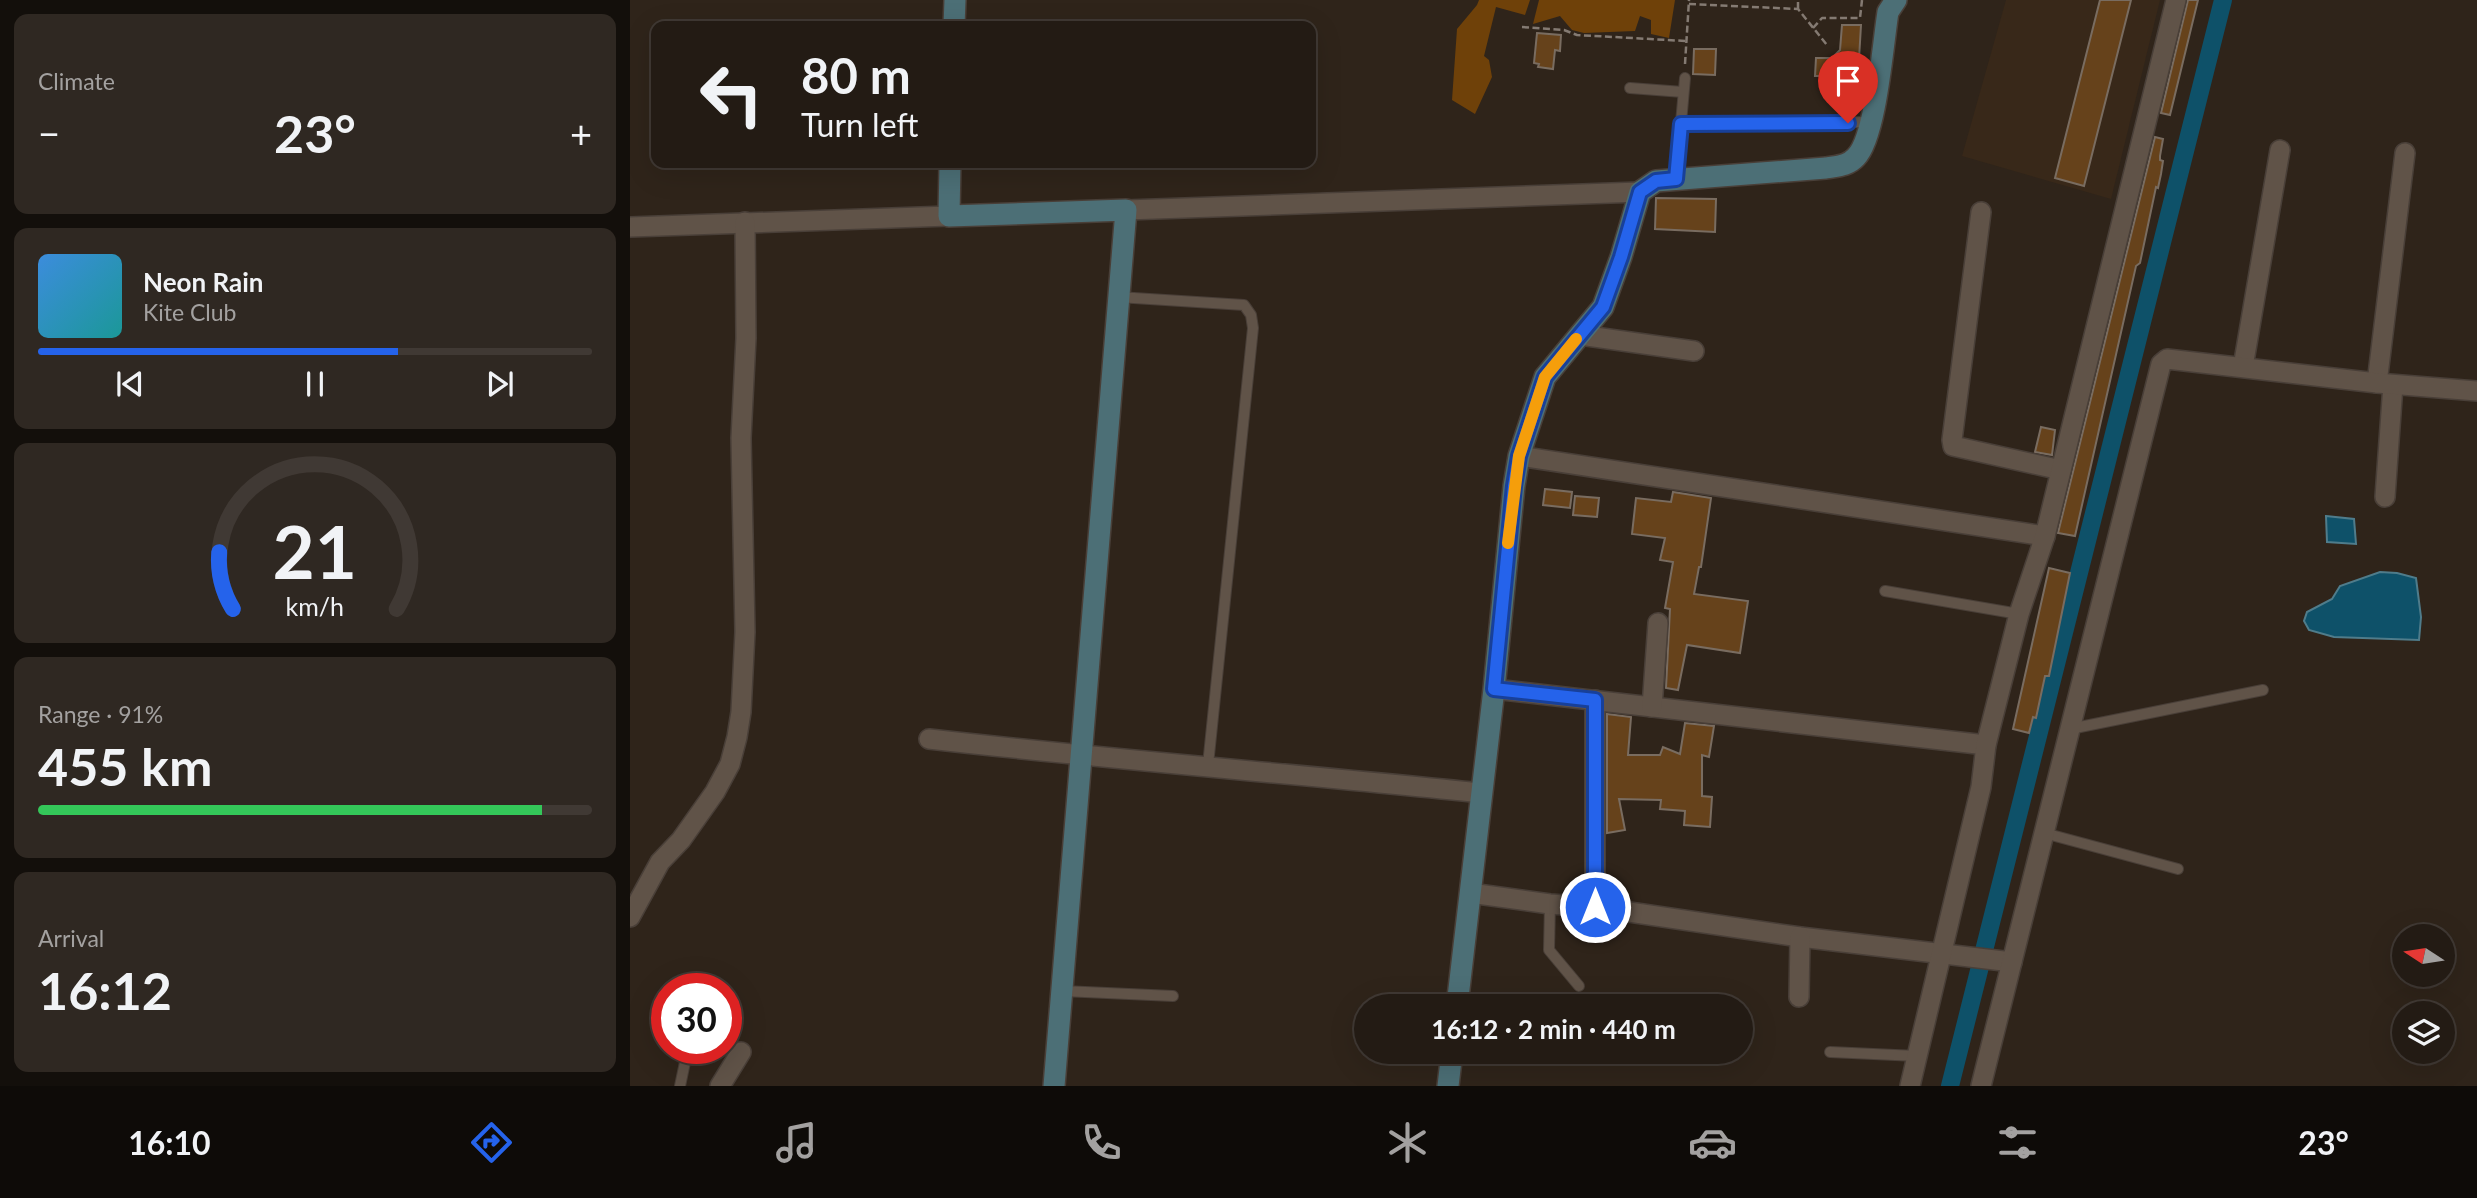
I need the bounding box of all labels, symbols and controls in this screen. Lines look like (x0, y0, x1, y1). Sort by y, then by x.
text: 80 m (801, 46, 911, 104)
icon: left (686, 49, 777, 140)
pin (1818, 51, 1878, 123)
icon: arrive (1829, 62, 1867, 100)
text: Climate (38, 67, 115, 95)
text: 23° (274, 102, 356, 164)
text: Turn left (801, 105, 918, 144)
text: − (38, 110, 60, 156)
text: + (570, 110, 592, 156)
text: Neon Rain (143, 266, 263, 298)
text: Kite Club (143, 298, 236, 326)
icon: previous (111, 365, 149, 403)
icon: pause (296, 365, 334, 403)
icon: next (481, 365, 519, 403)
text: 21 (273, 507, 357, 595)
text: km/h (286, 591, 344, 621)
text: Range · 91% (38, 700, 163, 728)
text: 455 km (38, 735, 212, 797)
position arrow (1558, 870, 1632, 944)
text: Arrival (38, 924, 104, 952)
north arrow (2392, 924, 2455, 987)
map controls (2392, 924, 2455, 1064)
text: 16:12 (38, 959, 172, 1021)
speed limit sign: 30 (651, 973, 742, 1064)
button: layers (2392, 1001, 2455, 1064)
text: 16:12 · 2 min · 440 m (1431, 1013, 1676, 1045)
icon: directions (467, 1118, 516, 1167)
icon: music (772, 1118, 821, 1167)
icon: phone (1077, 1118, 1126, 1167)
icon: climate (1383, 1118, 1432, 1167)
icon: car (1688, 1118, 1737, 1167)
icon: filters (1993, 1118, 2042, 1167)
text: 16:10 (128, 1123, 211, 1162)
text: 23° (2298, 1123, 2349, 1162)

